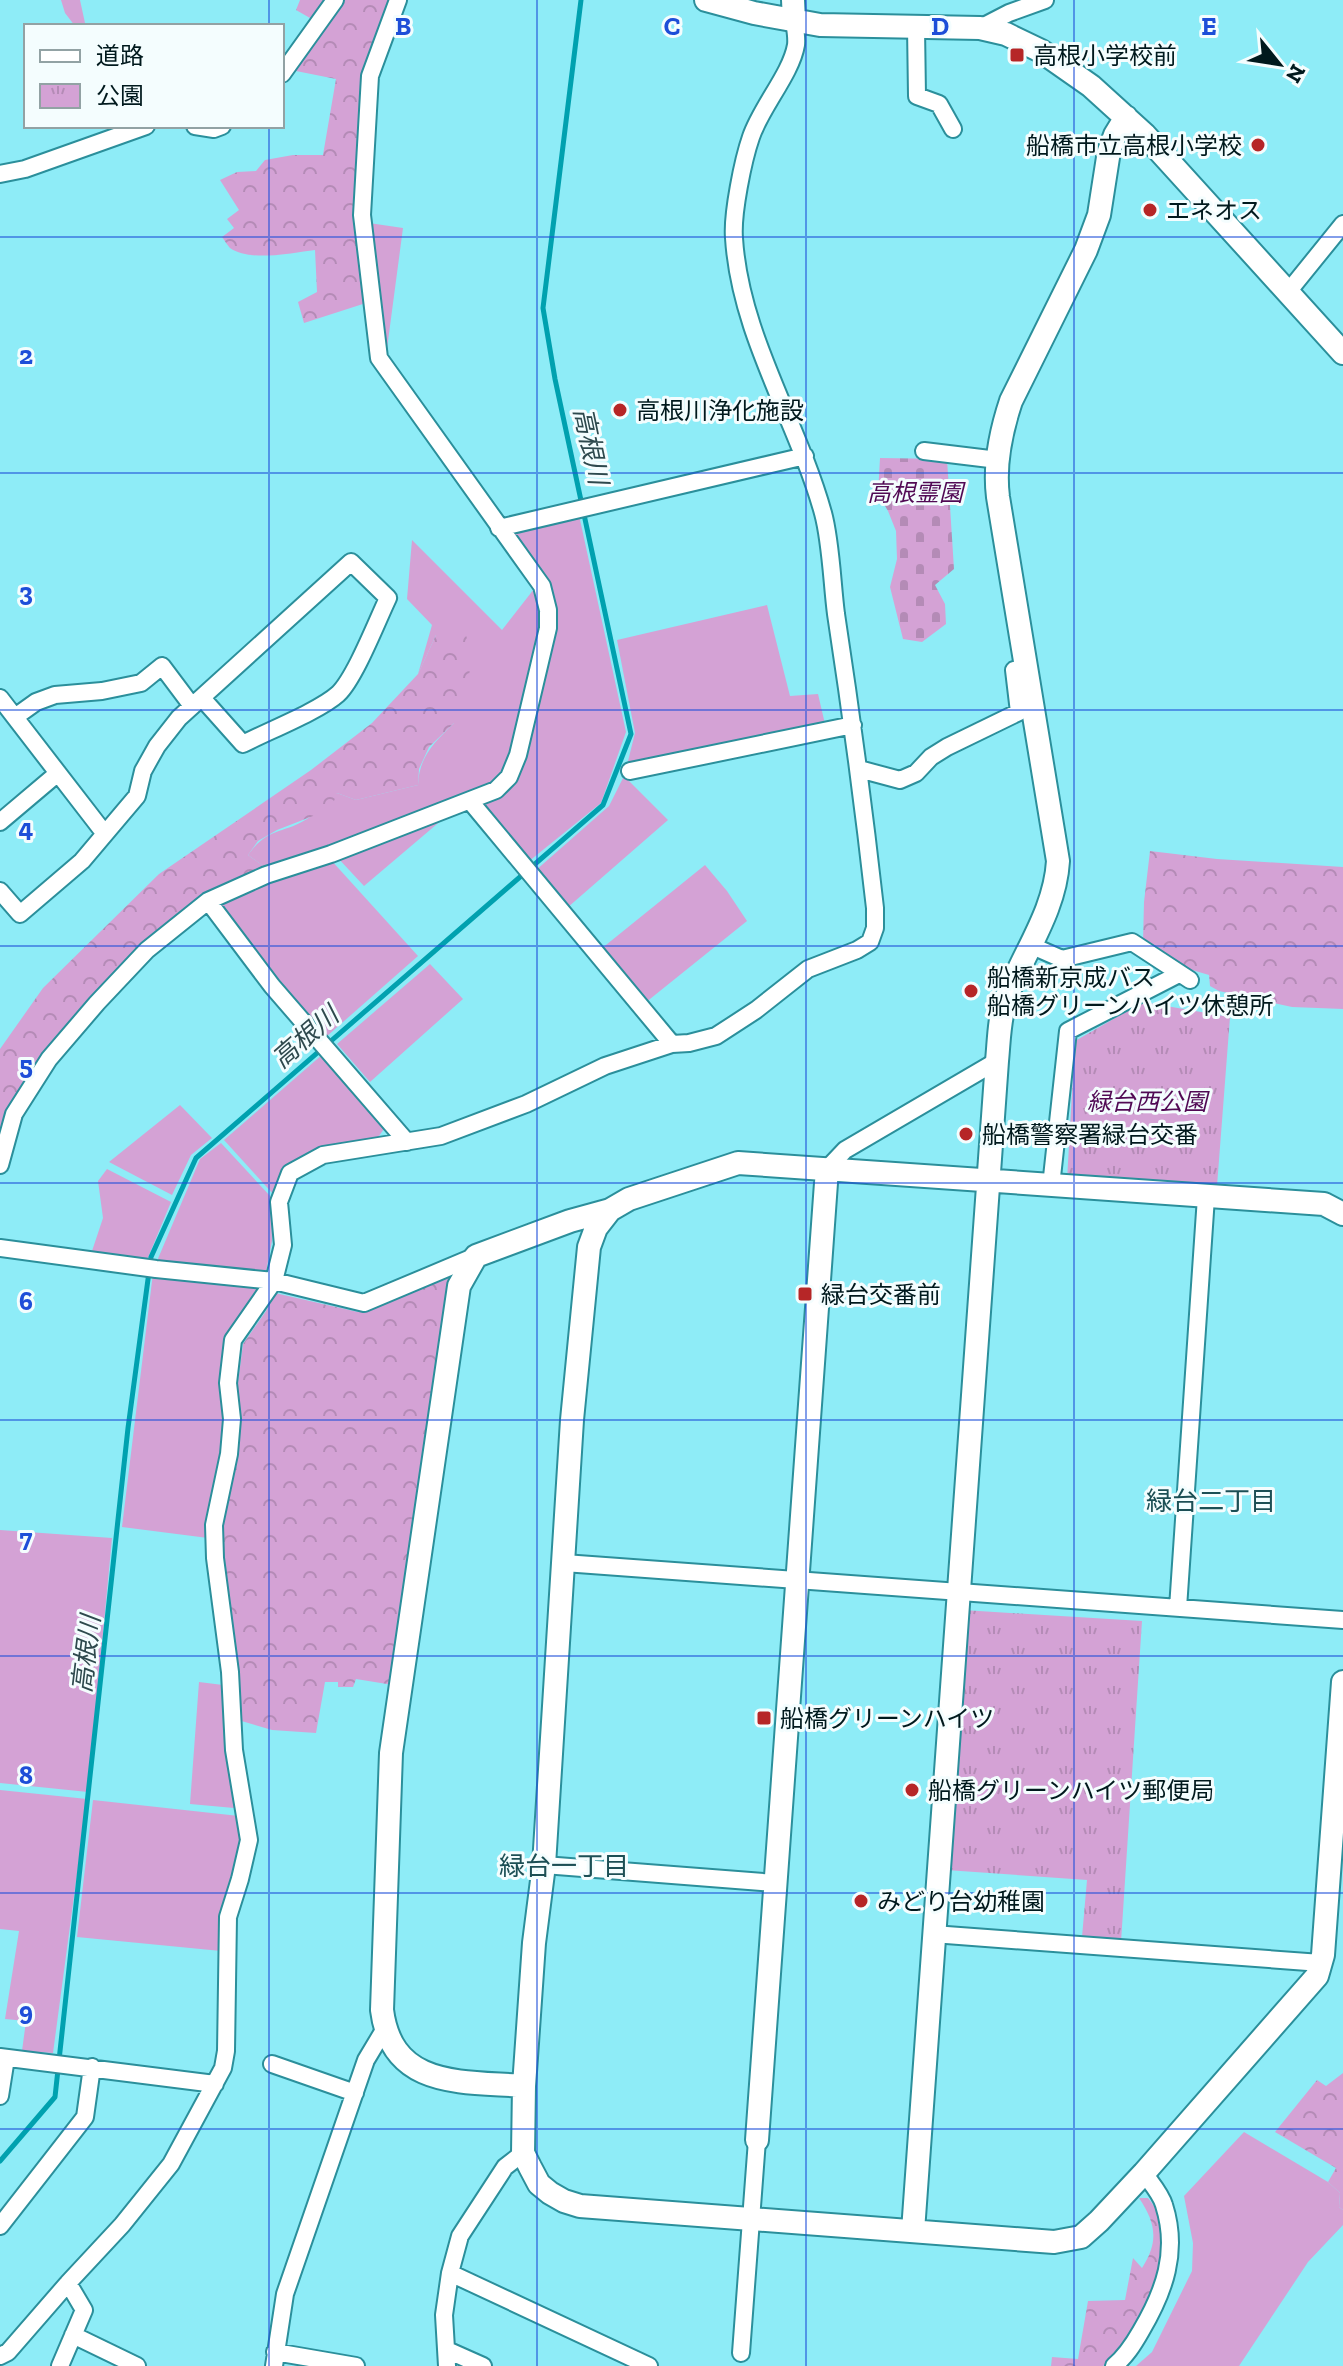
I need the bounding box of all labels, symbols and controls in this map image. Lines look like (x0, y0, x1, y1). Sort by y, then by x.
text: B (395, 10, 411, 42)
text: C (664, 10, 680, 42)
text: D (931, 10, 949, 42)
text: E (1201, 10, 1217, 42)
legend (24, 24, 284, 128)
north arrow (1239, 24, 1319, 104)
text: 道路 (96, 41, 144, 70)
place label: 高根小学校前 (1033, 41, 1177, 70)
marker: 高根小学校前 (1008, 46, 1026, 64)
text: N (1280, 60, 1312, 88)
text: 公園 (96, 81, 144, 110)
place label: 船橋市立高根小学校 (1026, 131, 1242, 160)
marker: 船橋市立高根小学校 (1249, 136, 1267, 154)
place label: エネオス (1166, 196, 1262, 225)
marker: エネオス (1141, 201, 1159, 219)
text: 2 (19, 339, 33, 371)
place label: 高根川浄化施設 (636, 396, 804, 425)
marker: 高根川浄化施設 (611, 401, 629, 419)
water label: 高根川 (567, 405, 615, 490)
park label: 高根霊園 (867, 478, 966, 507)
text: 3 (19, 576, 33, 608)
text: 4 (19, 812, 34, 844)
place label: 船橋新京成バス 船橋グリーンハイツ休憩所 (987, 963, 1273, 1020)
marker: 船橋新京成バス 船橋グリーンハイツ休憩所 (962, 982, 980, 1000)
water label: 高根川 (265, 997, 347, 1075)
text: 5 (19, 1049, 33, 1081)
park label: 緑台西公園 (1087, 1087, 1210, 1116)
place label: 船橋警察署緑台交番 (982, 1120, 1198, 1149)
marker: 船橋警察署緑台交番 (957, 1125, 975, 1143)
place label: 緑台交番前 (821, 1280, 941, 1309)
text: 6 (19, 1285, 33, 1317)
marker: 緑台交番前 (796, 1285, 814, 1303)
district label: 緑台二丁目 (1146, 1485, 1276, 1517)
text: 7 (20, 1522, 33, 1554)
water label: 高根川 (65, 1610, 107, 1695)
place label: 船橋グリーンハイツ (780, 1704, 994, 1733)
marker: 船橋グリーンハイツ (755, 1709, 773, 1727)
text: 8 (19, 1759, 33, 1791)
place label: 船橋グリーンハイツ郵便局 (928, 1776, 1214, 1805)
marker: 船橋グリーンハイツ郵便局 (903, 1781, 921, 1799)
district label: 緑台一丁目 (499, 1850, 629, 1882)
place label: みどり台幼稚園 (877, 1887, 1045, 1916)
marker: みどり台幼稚園 (852, 1892, 870, 1910)
text: 9 (19, 1995, 33, 2027)

